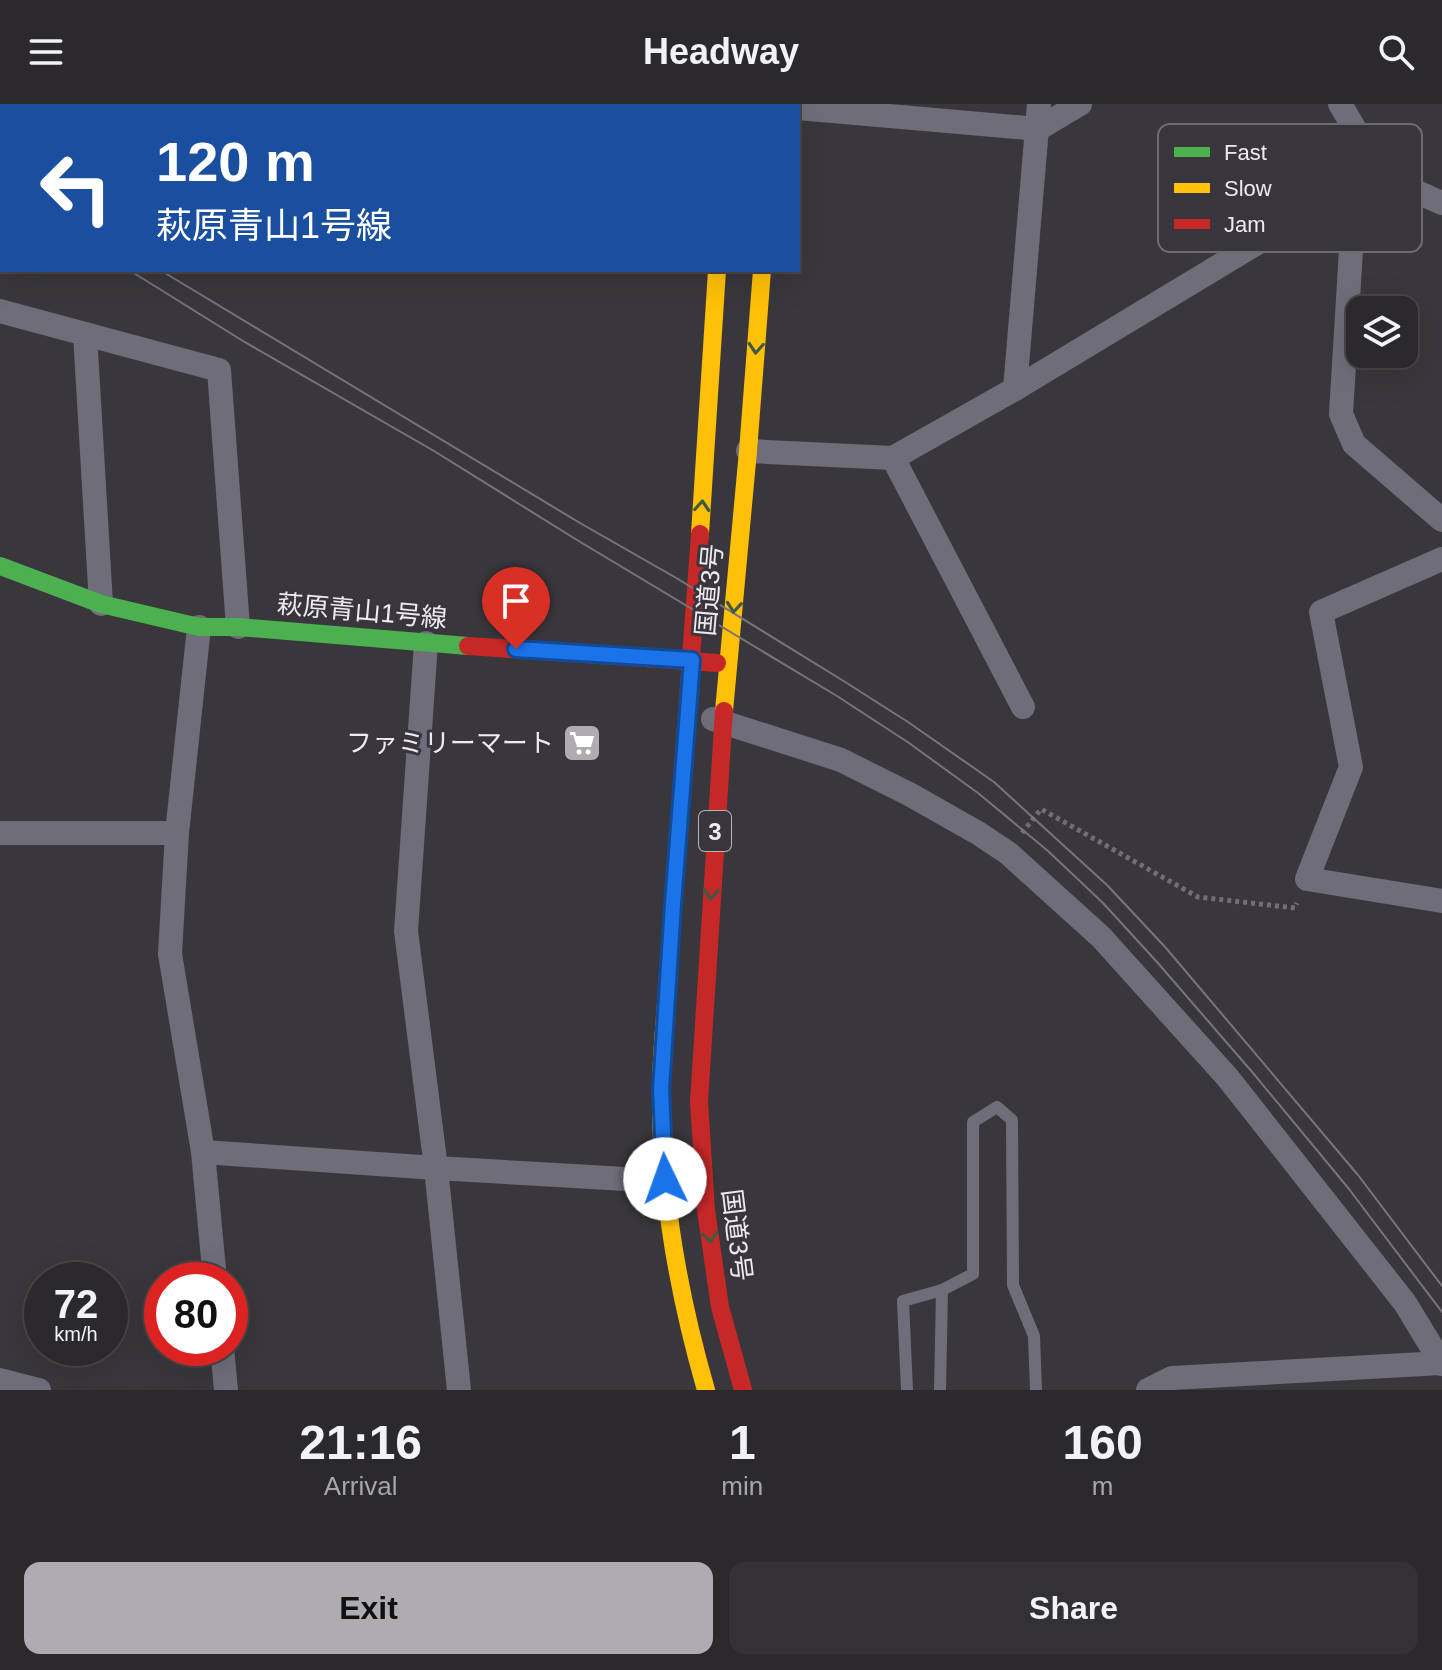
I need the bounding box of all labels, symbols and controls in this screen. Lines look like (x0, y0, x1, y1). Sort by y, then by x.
icon: menu (24, 30, 68, 74)
icon: search (1374, 30, 1418, 74)
text: Headway (643, 31, 799, 72)
legend (1158, 124, 1422, 252)
text: 120 m (156, 130, 315, 193)
icon: left (24, 136, 128, 240)
text: Fast (1224, 140, 1267, 165)
text: Slow (1224, 176, 1272, 201)
text: 萩原青山1号線 (156, 205, 392, 246)
text: Jam (1224, 212, 1266, 237)
map controls (1346, 296, 1418, 368)
button: layers (1346, 296, 1418, 368)
one-way arrow (748, 342, 765, 355)
one-way arrow (693, 499, 710, 512)
street label: 国道3号 (690, 543, 728, 637)
pin (482, 567, 550, 649)
icon: arrive (494, 579, 538, 623)
street label: 萩原青山1号線 (276, 589, 448, 633)
one-way arrow (725, 601, 742, 614)
supermarket icon: ファミリーマート (561, 722, 603, 764)
place label: ファミリーマート (346, 728, 554, 758)
road number: 3 (699, 811, 731, 851)
one-way arrow (703, 888, 720, 901)
position arrow (623, 1137, 707, 1221)
street label: 国道3号 (716, 1187, 758, 1283)
one-way arrow (701, 1230, 718, 1244)
speed limit sign: 80 (144, 1262, 248, 1366)
text: 72 (54, 1282, 98, 1326)
text: km/h (54, 1323, 98, 1345)
text: 21:16 (299, 1416, 422, 1469)
text: 1 (729, 1416, 756, 1469)
text: 160 (1063, 1416, 1143, 1469)
text: Arrival (324, 1471, 398, 1501)
text: min (721, 1471, 763, 1501)
text: m (1092, 1471, 1113, 1501)
button: Exit (24, 1562, 713, 1654)
button: Share (729, 1562, 1418, 1654)

